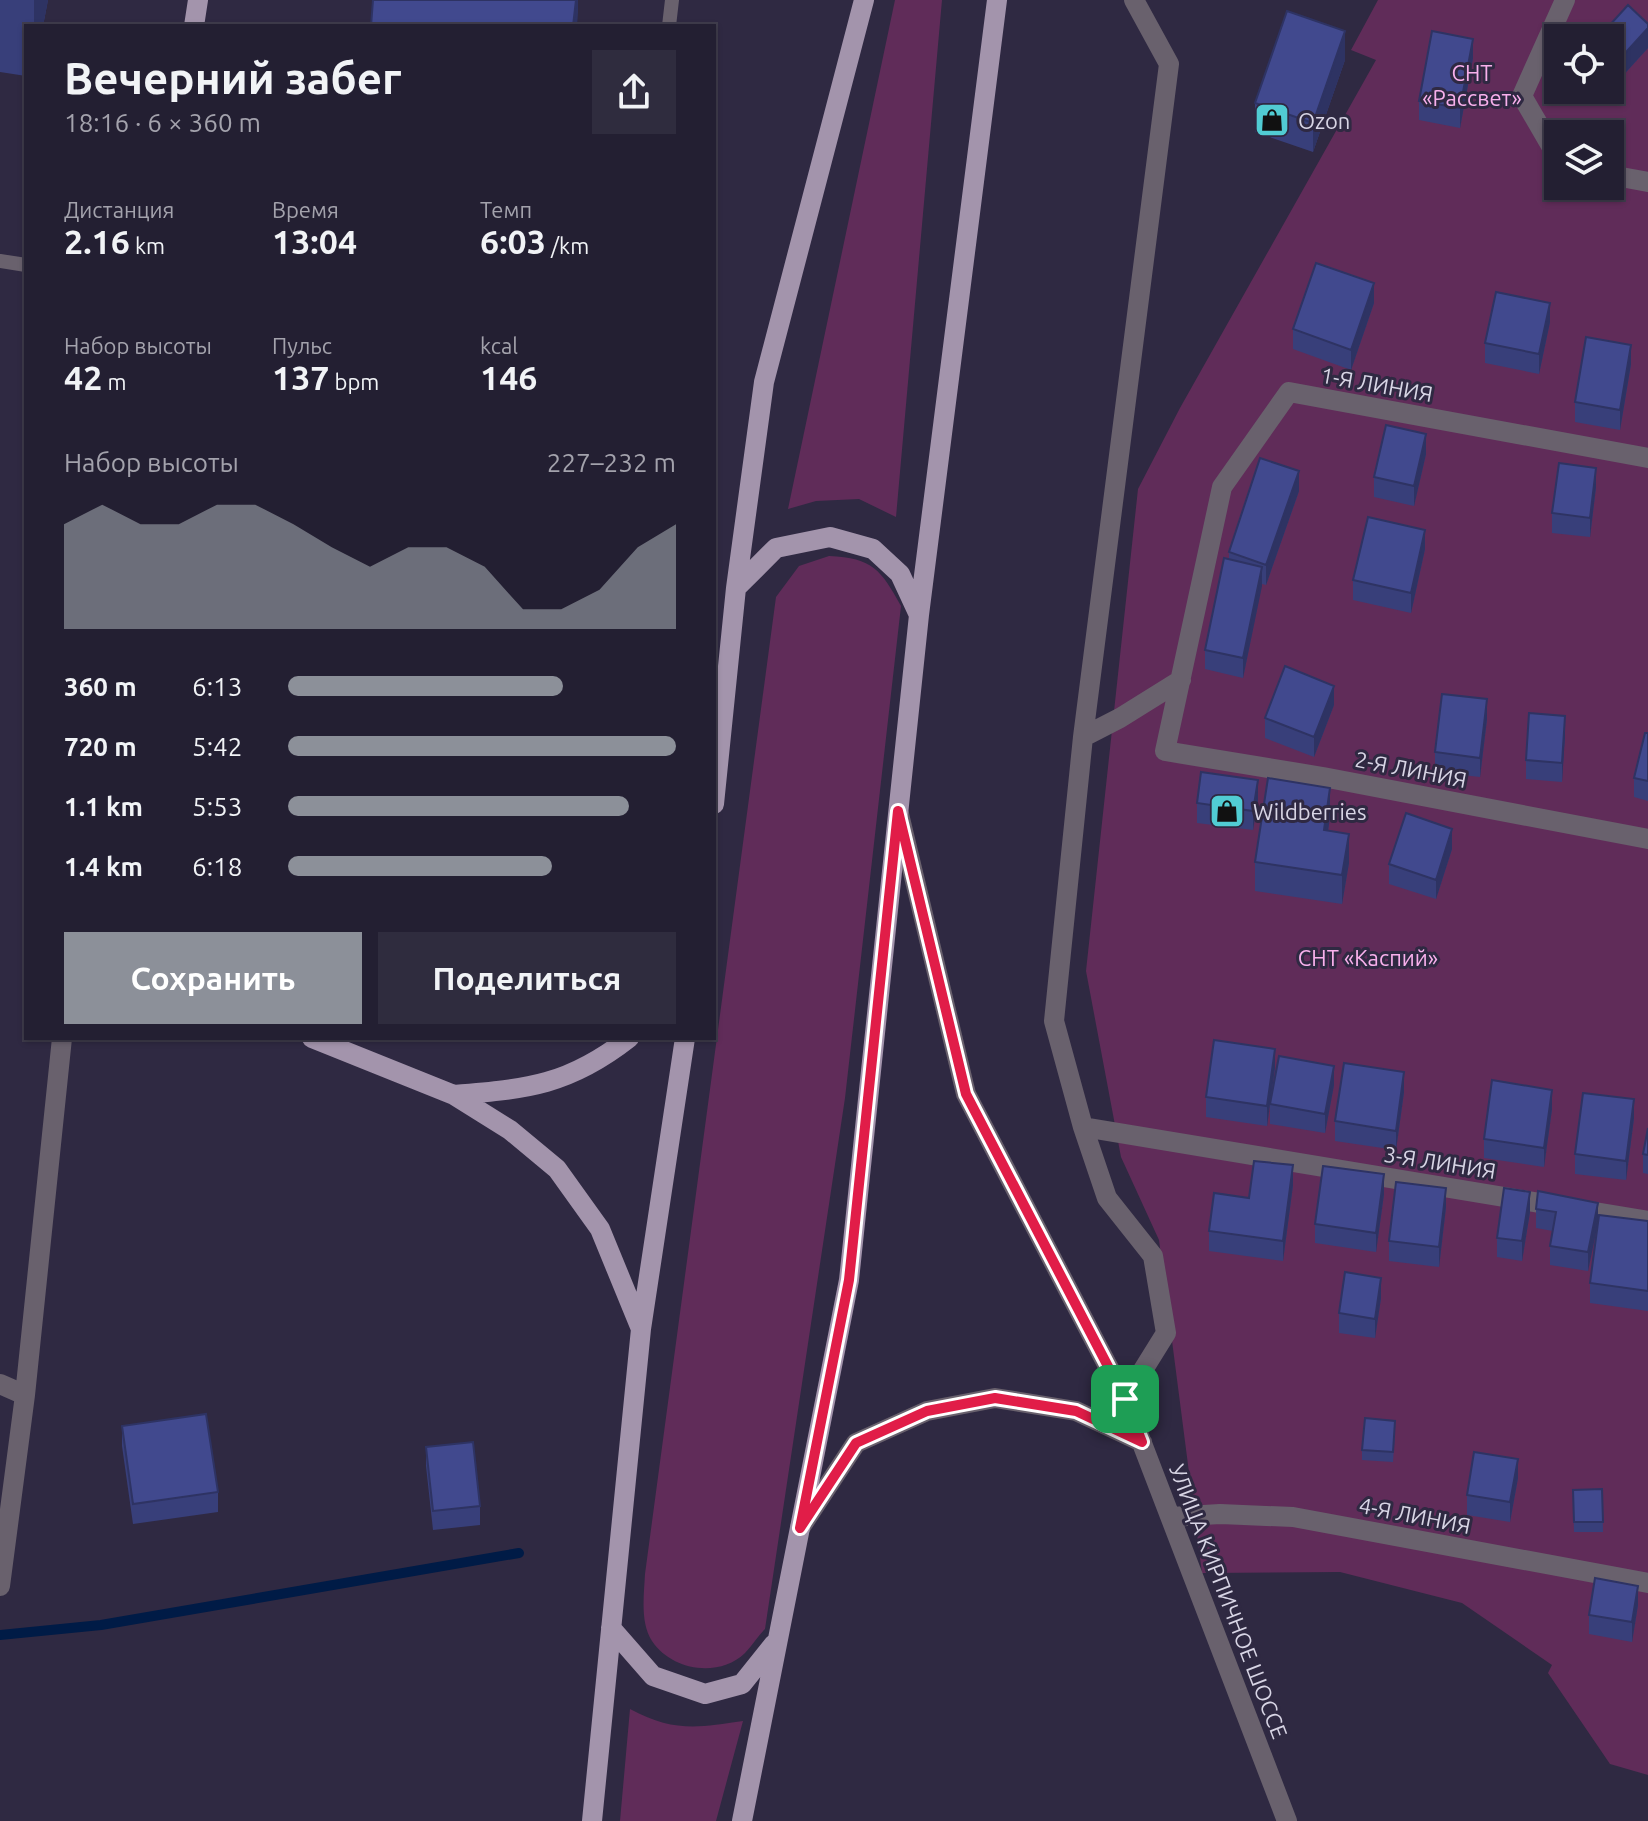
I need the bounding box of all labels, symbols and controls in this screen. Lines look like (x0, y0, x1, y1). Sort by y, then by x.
map controls (1544, 24, 1624, 200)
button: locate (1544, 24, 1624, 104)
button: share (592, 50, 676, 134)
text: Вечерний забег (64, 53, 402, 102)
park label: СНТ «Рассвет» (1422, 60, 1522, 110)
shop icon: Ozon (1253, 101, 1291, 139)
text: 18:16 · 6 × 360 m (64, 108, 261, 137)
place label: Ozon (1298, 108, 1350, 133)
button: layers (1544, 120, 1624, 200)
text: Дистанция (64, 197, 174, 222)
text: Время (272, 197, 339, 222)
text: Темп (480, 197, 532, 222)
text: 2.16 (64, 222, 130, 260)
text: 13:04 (272, 222, 357, 260)
text: 6:03 (480, 222, 546, 260)
text: km (130, 233, 165, 258)
text: /km (546, 233, 589, 258)
text: Набор высоты (64, 333, 212, 358)
text: Пульс (272, 333, 332, 358)
text: kcal (480, 333, 518, 358)
text: 42 (64, 358, 102, 396)
text: 137 (272, 358, 330, 396)
text: 146 (480, 358, 538, 396)
street label: 1-Я ЛИНИЯ (1319, 362, 1435, 406)
text: m (102, 369, 126, 394)
text: bpm (330, 369, 379, 394)
text: Набор высоты (64, 448, 239, 477)
text: 227–232 m (547, 448, 676, 477)
text: 360 m (64, 672, 137, 701)
text: 6:13 (192, 672, 242, 701)
text: 720 m (64, 732, 137, 761)
text: 5:42 (192, 732, 242, 761)
street label: 2-Я ЛИНИЯ (1353, 746, 1469, 792)
text: 1.1 km (64, 792, 143, 821)
text: 5:53 (192, 792, 242, 821)
shop icon: Wildberries (1208, 792, 1246, 830)
place label: Wildberries (1253, 799, 1367, 824)
text: 1.4 km (64, 852, 143, 881)
text: 6:18 (192, 852, 242, 881)
button: Сохранить (64, 932, 362, 1024)
button: Поделиться (378, 932, 676, 1024)
park label: СНТ «Каспий» (1298, 945, 1438, 970)
street label: 3-Я ЛИНИЯ (1382, 1141, 1498, 1183)
pin (1091, 1365, 1159, 1433)
icon: arrive (1103, 1377, 1147, 1421)
street label: УЛИЦА КИРПИЧНОЕ ШОССЕ (1165, 1460, 1293, 1742)
street label: 4-Я ЛИНИЯ (1357, 1492, 1473, 1538)

